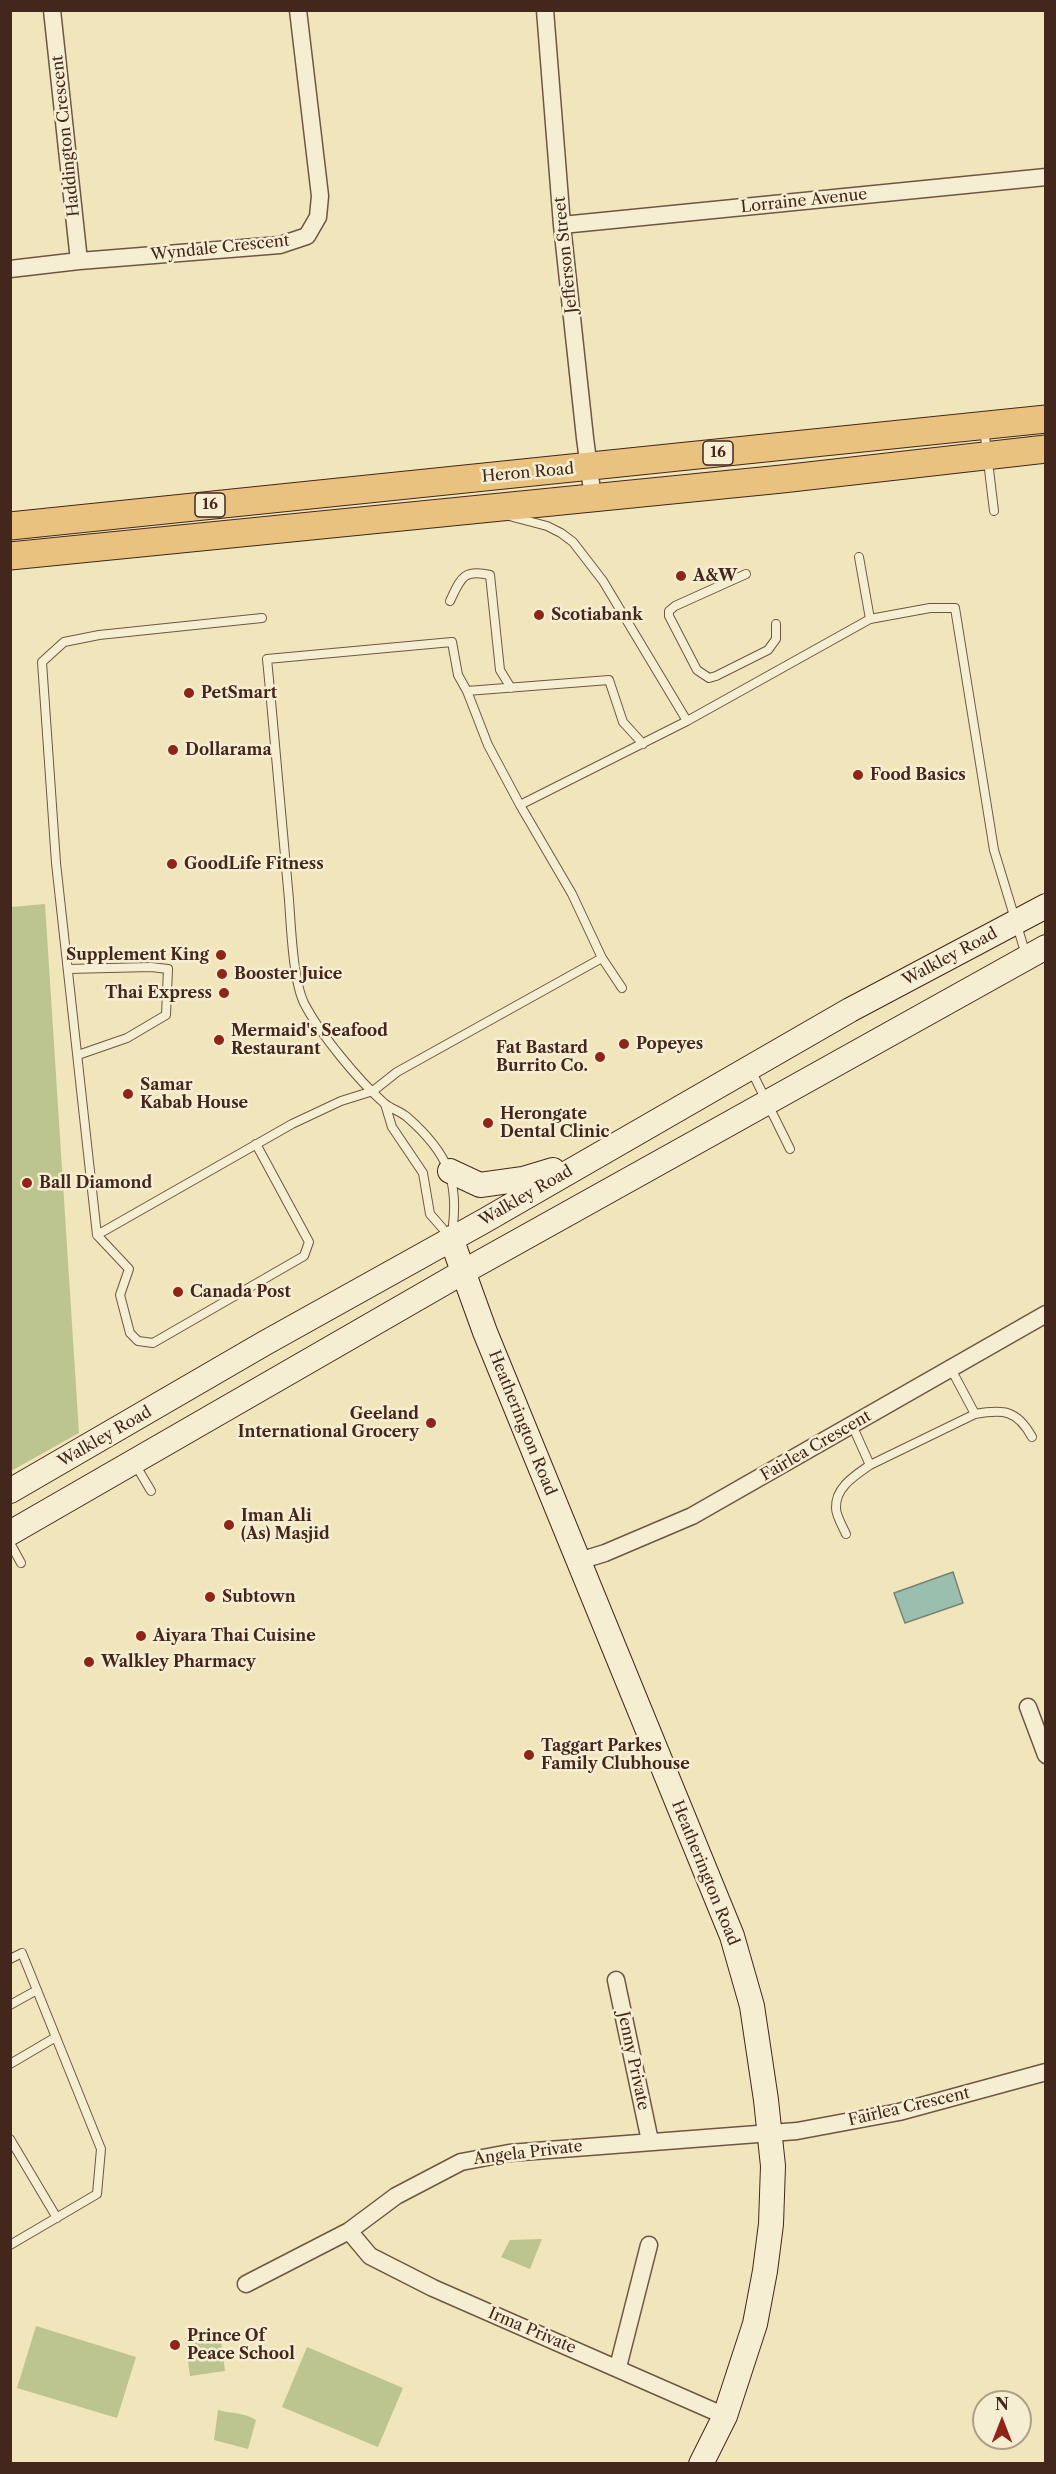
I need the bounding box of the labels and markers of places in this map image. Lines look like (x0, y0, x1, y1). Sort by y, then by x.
place label: A&W (693, 566, 737, 586)
marker: A&W (674, 569, 688, 583)
place label: Scotiabank (551, 605, 643, 625)
marker: Scotiabank (532, 608, 546, 622)
place label: PetSmart (201, 683, 277, 703)
marker: PetSmart (182, 686, 196, 700)
place label: Dollarama (185, 740, 272, 760)
marker: Dollarama (166, 743, 180, 757)
place label: Food Basics (870, 765, 966, 785)
marker: Food Basics (851, 768, 865, 782)
place label: GoodLife Fitness (184, 854, 324, 874)
marker: GoodLife Fitness (165, 857, 179, 871)
place label: Supplement King (66, 945, 209, 965)
marker: Supplement King (214, 948, 228, 962)
place label: Booster Juice (234, 964, 342, 984)
marker: Booster Juice (215, 967, 229, 981)
place label: Thai Express (105, 983, 212, 1003)
marker: Thai Express (217, 986, 231, 1000)
place label: Mermaid's Seafood Restaurant (231, 1021, 388, 1059)
marker: Mermaid's Seafood Restaurant (212, 1033, 226, 1047)
place label: Popeyes (636, 1034, 703, 1054)
marker: Popeyes (617, 1037, 631, 1051)
place label: Fat Bastard Burrito Co. (496, 1038, 588, 1076)
marker: Fat Bastard Burrito Co. (593, 1050, 607, 1064)
place label: Samar Kabab House (140, 1075, 248, 1113)
marker: Samar Kabab House (121, 1087, 135, 1101)
place label: Herongate Dental Clinic (500, 1104, 609, 1142)
marker: Herongate Dental Clinic (481, 1116, 495, 1130)
place label: Ball Diamond (39, 1173, 152, 1193)
marker: Ball Diamond (20, 1176, 34, 1190)
place label: Canada Post (190, 1282, 291, 1302)
marker: Canada Post (171, 1285, 185, 1299)
place label: Geeland International Grocery (238, 1404, 419, 1442)
marker: Geeland International Grocery (424, 1416, 438, 1430)
place label: Iman Ali (As) Masjid (241, 1506, 330, 1544)
marker: Iman Ali (As) Masjid (222, 1518, 236, 1532)
place label: Subtown (222, 1587, 296, 1607)
marker: Subtown (203, 1590, 217, 1604)
place label: Aiyara Thai Cuisine (153, 1626, 316, 1646)
marker: Aiyara Thai Cuisine (134, 1629, 148, 1643)
place label: Walkley Pharmacy (101, 1652, 256, 1672)
marker: Walkley Pharmacy (82, 1655, 96, 1669)
place label: Taggart Parkes Family Clubhouse (541, 1736, 690, 1774)
marker: Taggart Parkes Family Clubhouse (522, 1748, 536, 1762)
place label: Prince Of Peace School (187, 2326, 295, 2364)
marker: Prince Of Peace School (168, 2338, 182, 2352)

